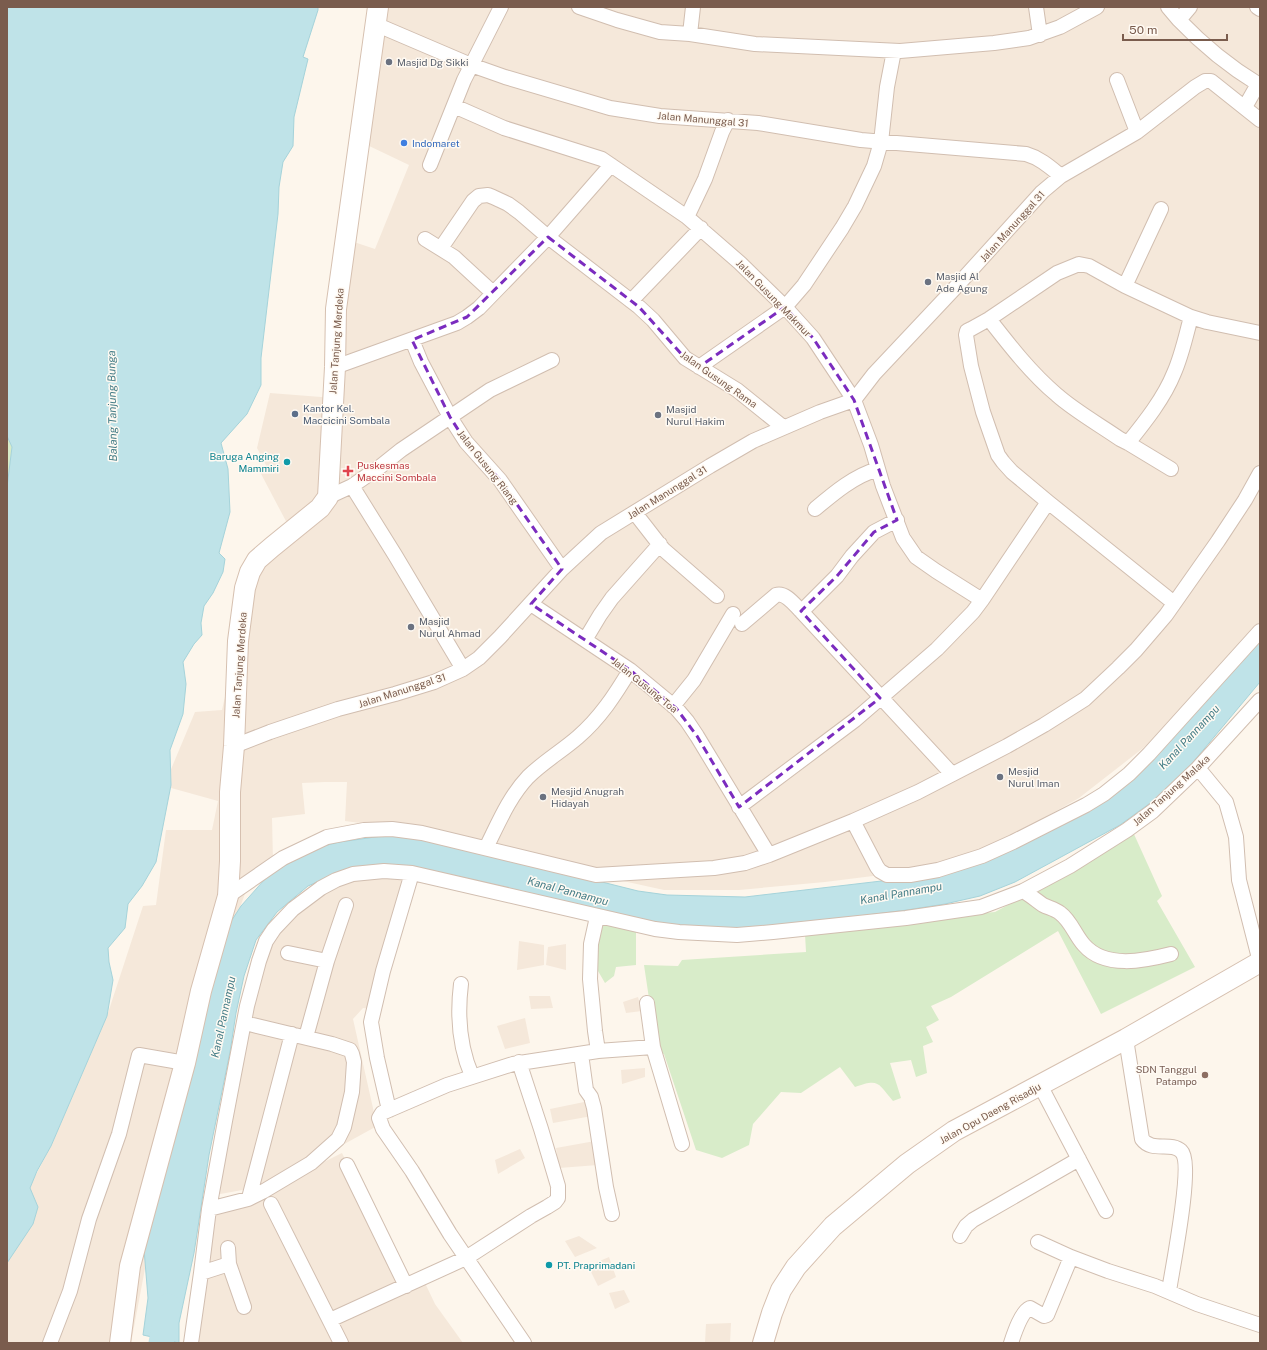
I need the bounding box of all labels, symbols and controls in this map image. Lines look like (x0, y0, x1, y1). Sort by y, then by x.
scale bar (1123, 16, 1227, 42)
text: 50 m (1129, 23, 1157, 37)
place label: Masjid Dg Sikki (397, 56, 468, 68)
marker: Masjid Dg Sikki (384, 57, 394, 67)
street label: Jalan Manunggal 31 (657, 109, 749, 129)
place label: Indomaret (412, 137, 460, 149)
marker: Indomaret (399, 138, 409, 148)
street label: Jalan Manunggal 31 (977, 188, 1047, 264)
street label: Jalan Gusung Makmur (734, 257, 814, 339)
place label: Masjid Al Ade Agung (936, 270, 988, 294)
marker: Masjid Al Ade Agung (923, 277, 933, 287)
street label: Jalan Tanjung Merdeka (326, 287, 346, 395)
street label: Jalan Gusung Rama (678, 348, 760, 410)
water label: Balang Tanjung Bunga (105, 350, 119, 462)
place label: Kantor Kel. Maccicini Sombala (303, 402, 390, 426)
place label: Masjid Nurul Hakim (666, 403, 725, 427)
marker: Kantor Kel. Maccicini Sombala (290, 409, 300, 419)
marker: Masjid Nurul Hakim (653, 410, 663, 420)
street label: Jalan Gusung Riang (455, 427, 521, 507)
place label: Baruga Anging Mammiri (209, 450, 279, 474)
marker: Baruga Anging Mammiri (282, 457, 292, 467)
place label: Puskesmas Maccini Sombala (357, 459, 436, 483)
street label: Jalan Manunggal 31 (625, 463, 709, 521)
marker: Puskesmas Maccini Sombala (342, 465, 354, 477)
street label: Jalan Tanjung Merdeka (229, 611, 249, 719)
place label: Masjid Nurul Ahmad (419, 615, 481, 639)
marker: Masjid Nurul Ahmad (406, 622, 416, 632)
street label: Jalan Gusung Toa (610, 655, 680, 715)
street label: Jalan Manunggal 31 (357, 670, 447, 710)
water label: Kanal Pannampu (1156, 703, 1222, 771)
street label: Jalan Tanjung Malaka (1130, 752, 1212, 828)
place label: Mesjid Nurul Iman (1008, 765, 1060, 789)
marker: Mesjid Nurul Iman (995, 772, 1005, 782)
place label: Mesjid Anugrah Hidayah (551, 785, 624, 809)
marker: Mesjid Anugrah Hidayah (538, 792, 548, 802)
water label: Kanal Pannampu (526, 874, 610, 908)
water label: Kanal Pannampu (859, 880, 943, 906)
water label: Kanal Pannampu (208, 975, 238, 1059)
place label: SDN Tanggul Patampo (1136, 1063, 1197, 1087)
marker: SDN Tanggul Patampo (1200, 1070, 1210, 1080)
street label: Jalan Opu Daeng Risadju (937, 1080, 1043, 1146)
place label: PT. Praprimadani (557, 1259, 635, 1271)
marker: PT. Praprimadani (544, 1260, 554, 1270)

